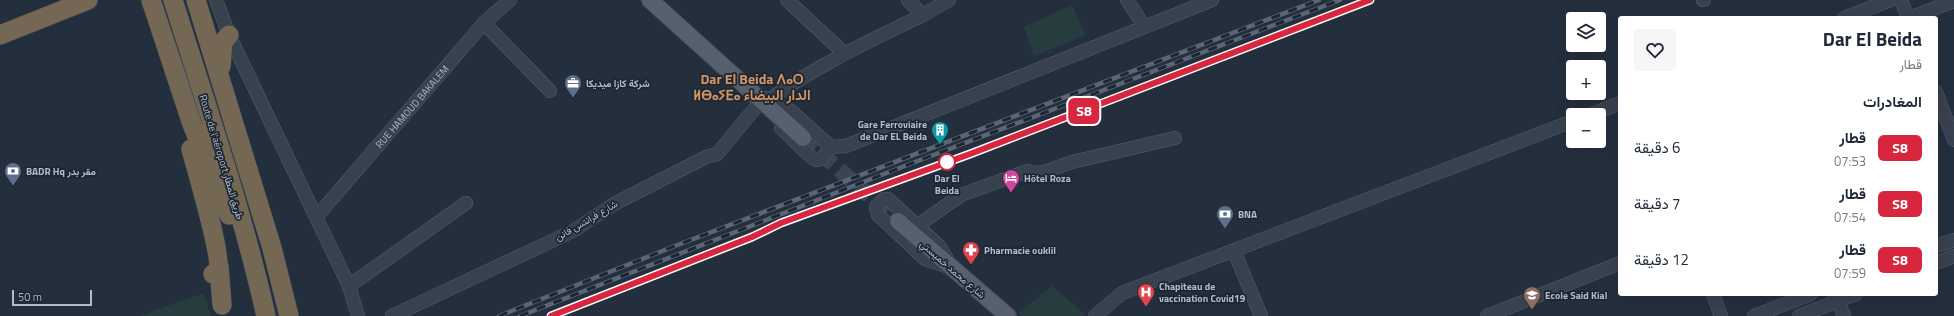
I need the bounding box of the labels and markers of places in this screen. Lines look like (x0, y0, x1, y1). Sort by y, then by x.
office icon: شركة كازا ميديكا (563, 73, 583, 98)
place label: شركة كازا ميديكا (586, 76, 650, 91)
place label: Gare Ferroviaire de Dar EL Beida (858, 117, 927, 144)
building icon: Gare Ferroviaire de Dar EL Beida (930, 120, 950, 145)
marker: Dar El Beida (938, 153, 956, 171)
bank icon: BADR Hq مقر بدر (3, 161, 23, 186)
place label: BADR Hq مقر بدر (26, 164, 96, 179)
hotel icon: Hôtel Roza (1001, 168, 1021, 193)
place label: Dar El Beida (934, 171, 960, 198)
place label: Hôtel Roza (1024, 171, 1071, 186)
bank icon: BNA (1215, 204, 1235, 229)
place label: BNA (1238, 207, 1257, 222)
pharmacy icon: Pharmacie ouklil (961, 240, 981, 265)
place label: Pharmacie ouklil (984, 243, 1056, 258)
place label: Chapiteau de vaccination Covid19 (1159, 279, 1246, 306)
hospital icon: Chapiteau de vaccination Covid19 (1136, 282, 1156, 307)
school or university icon: Ecole Said Kial (1522, 285, 1542, 310)
place label: Ecole Said Kial (1545, 288, 1608, 303)

